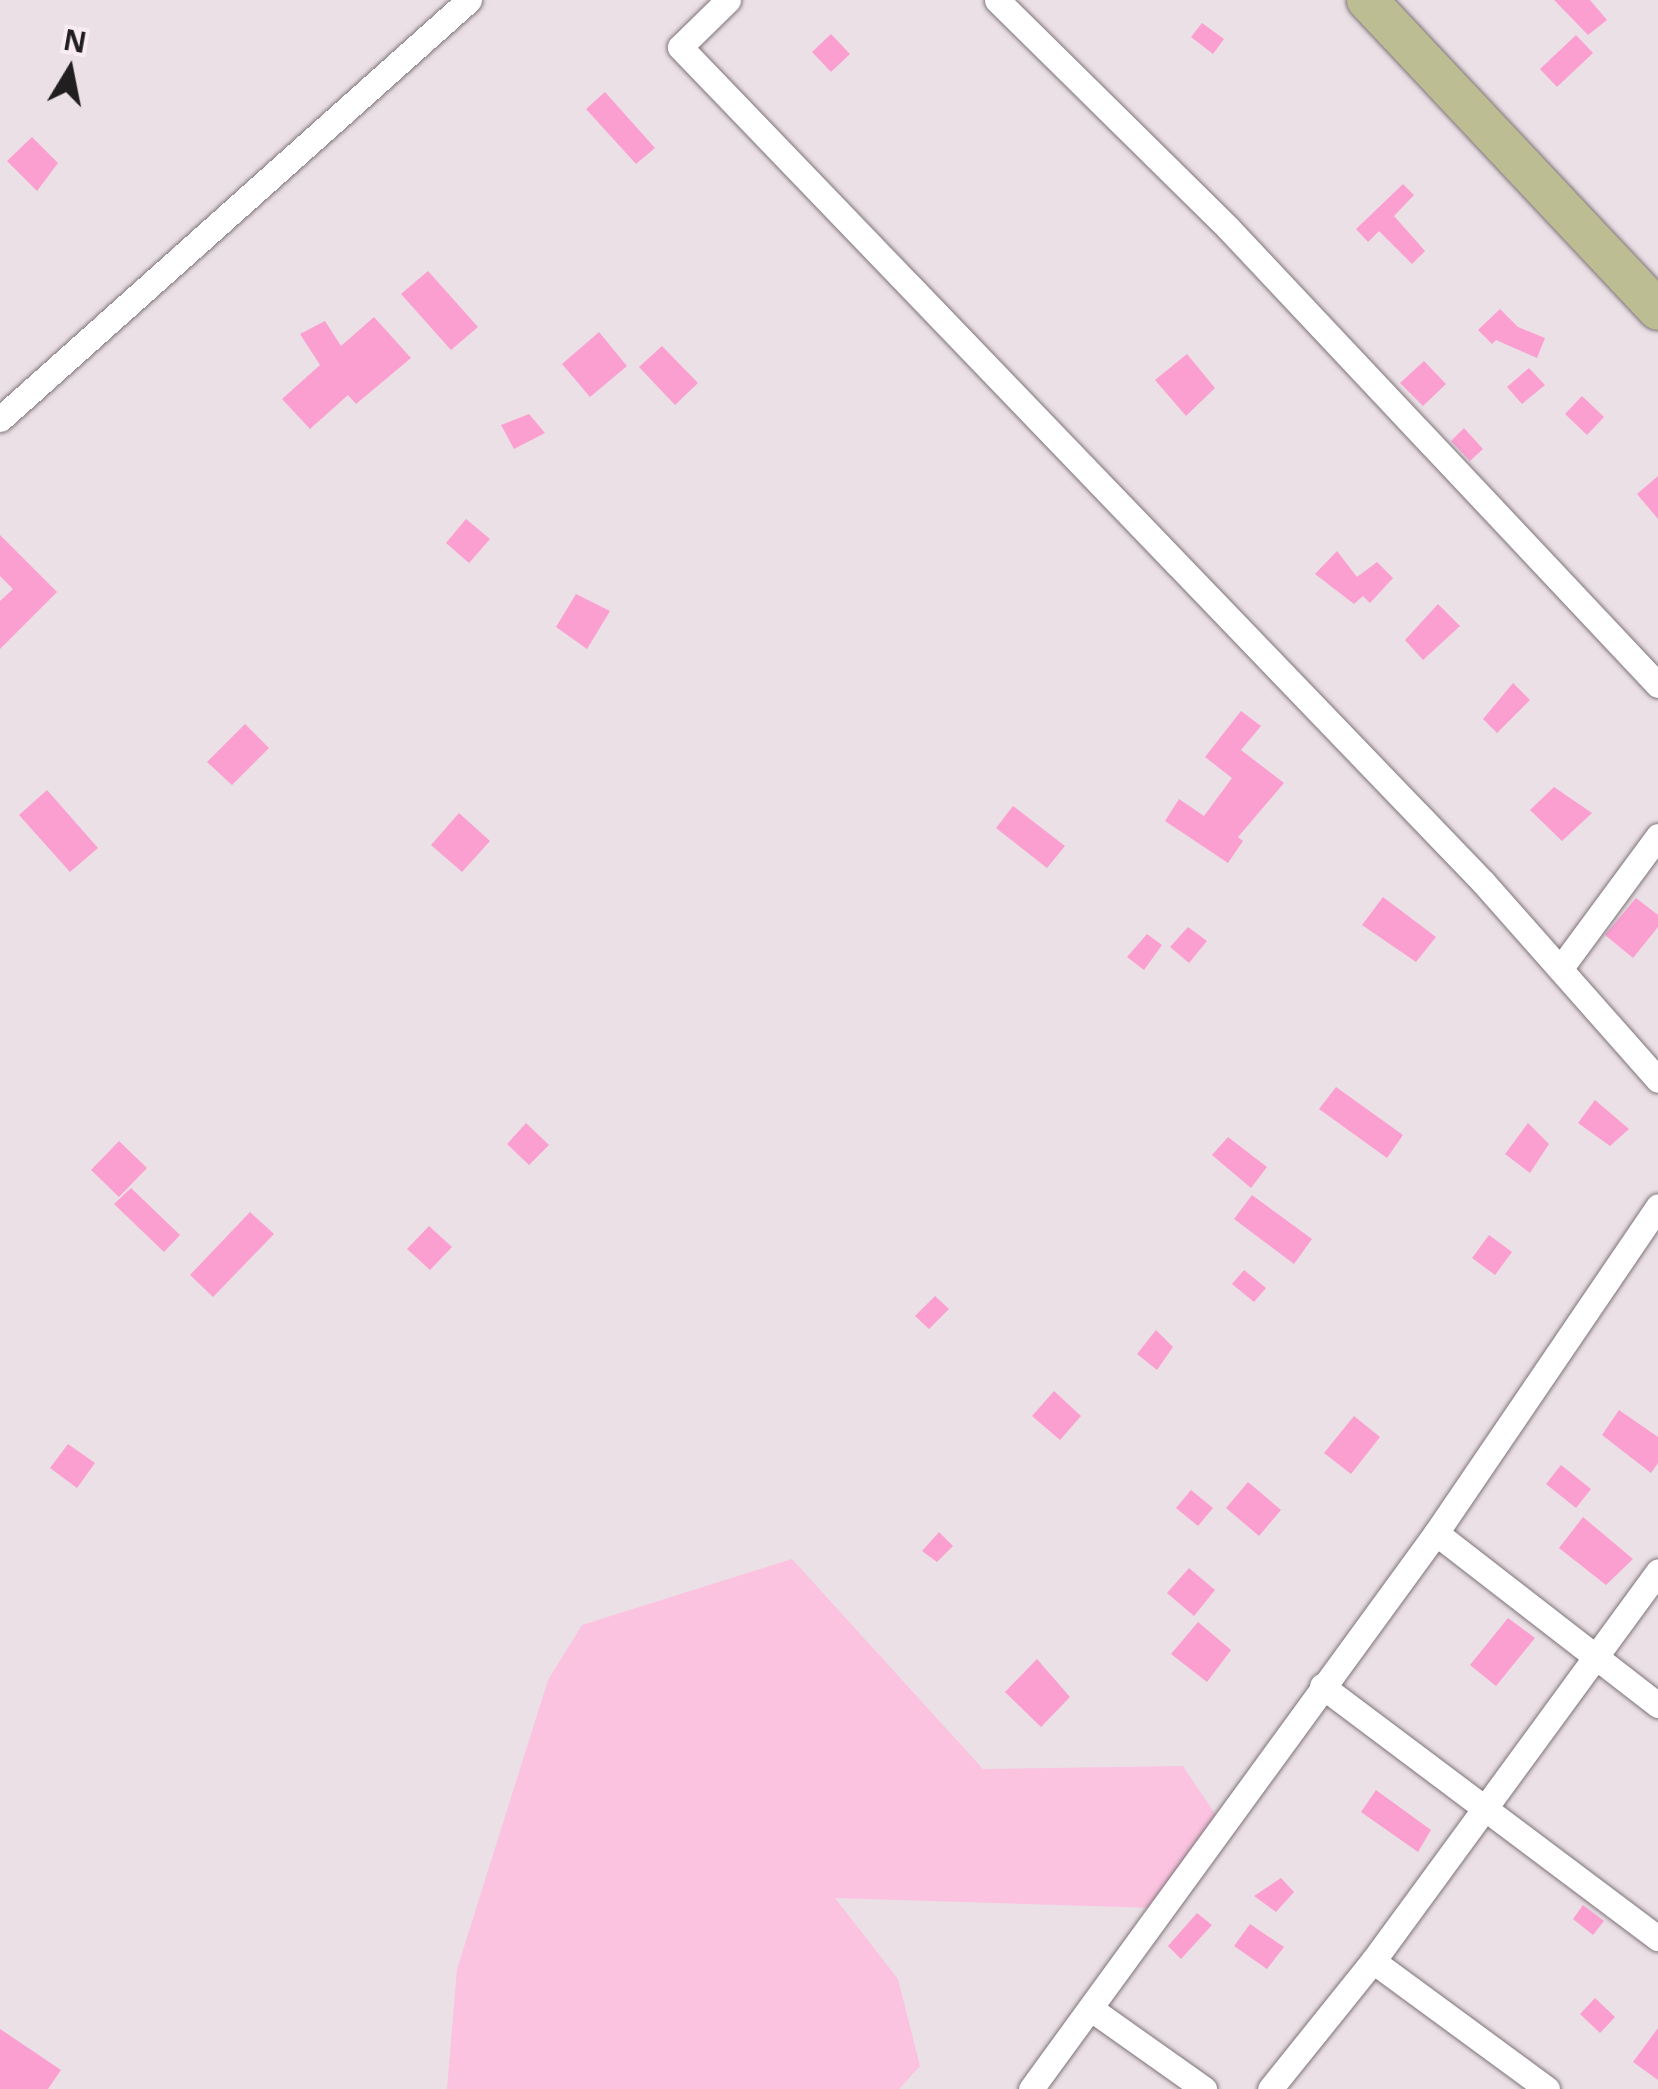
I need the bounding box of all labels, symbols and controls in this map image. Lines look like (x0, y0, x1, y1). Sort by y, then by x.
north arrow (20, 20, 120, 120)
text: N (61, 20, 90, 61)

